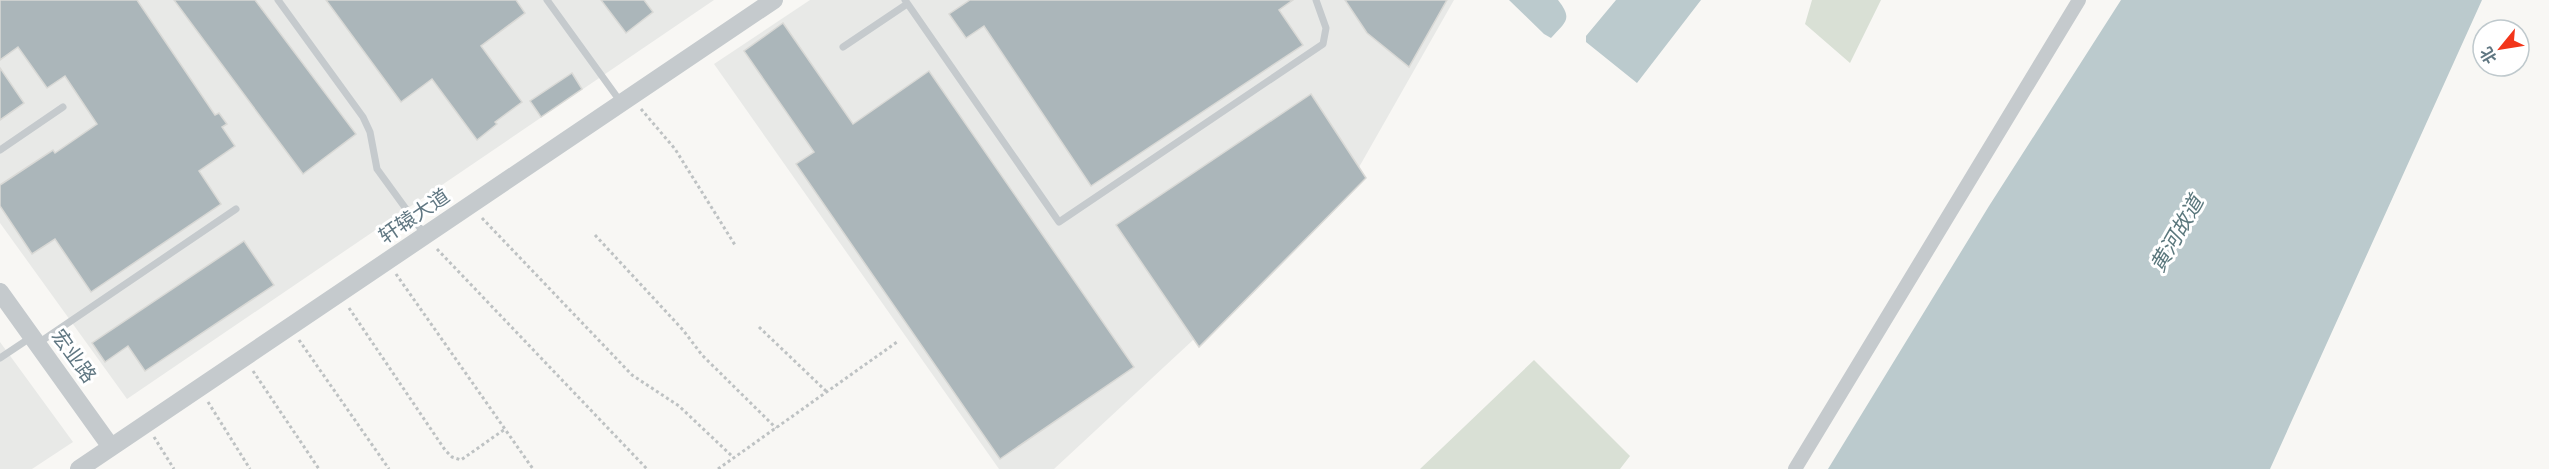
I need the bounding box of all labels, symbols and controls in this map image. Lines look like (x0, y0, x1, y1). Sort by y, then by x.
north arrow (2471, 18, 2531, 78)
text: 北 (2475, 43, 2502, 67)
street label: 轩辕大道 (374, 183, 456, 251)
water label: 黄河故道 (2143, 188, 2212, 278)
street label: 宏业路 (44, 324, 102, 389)

